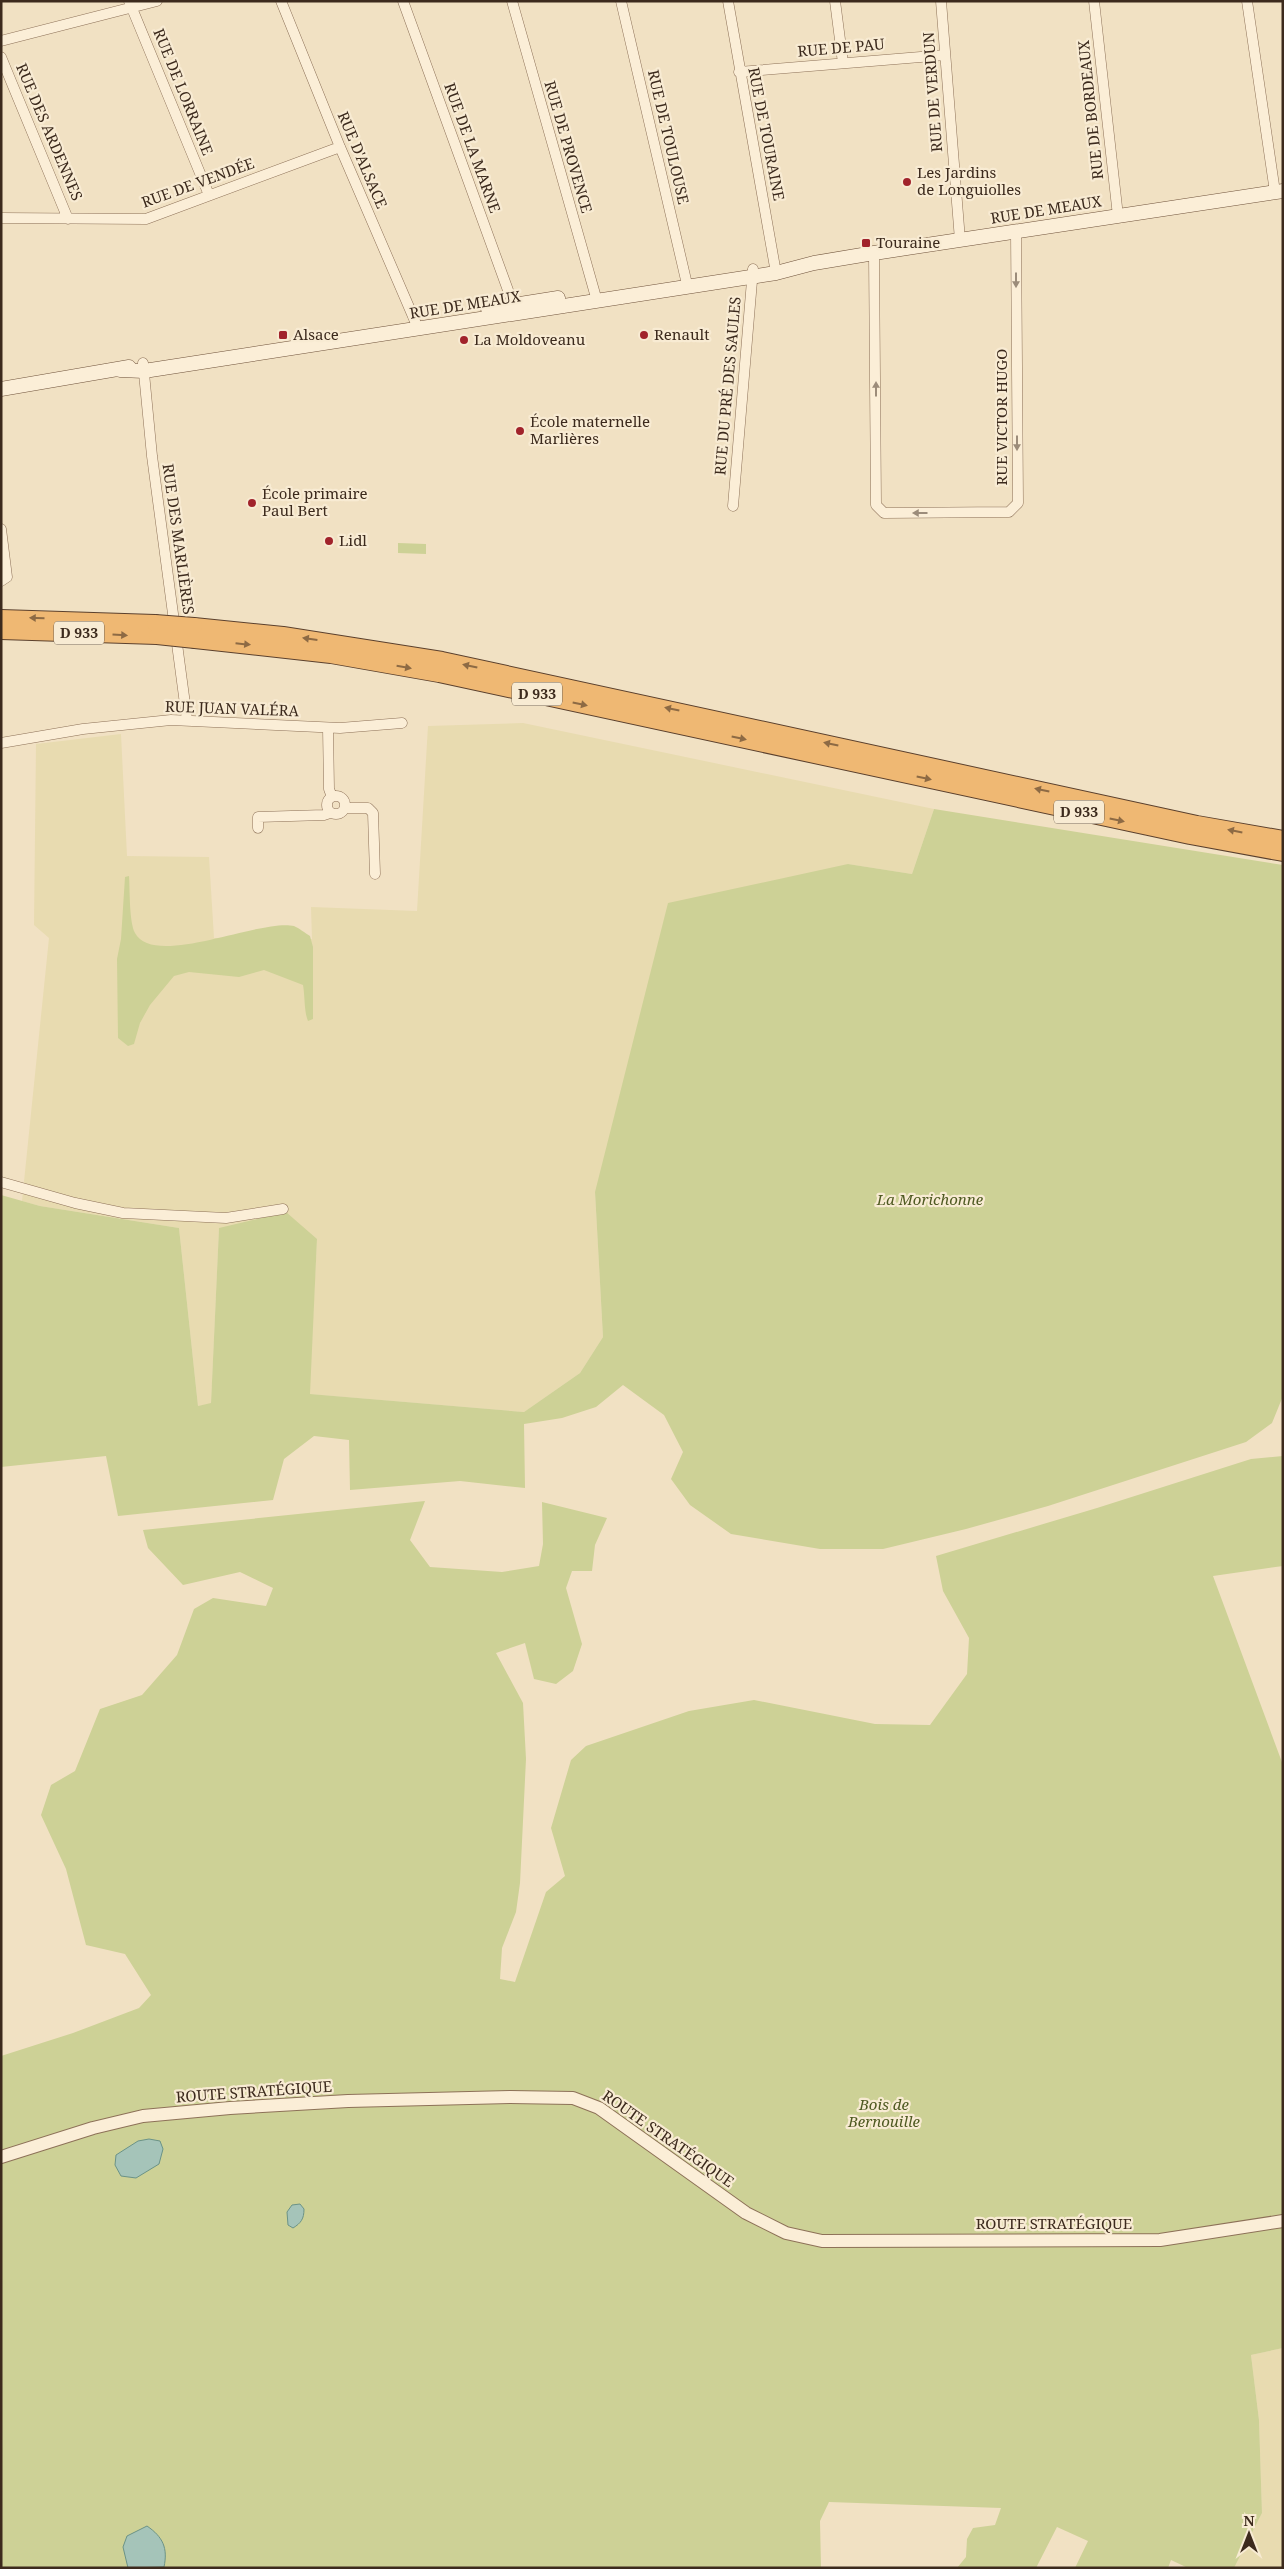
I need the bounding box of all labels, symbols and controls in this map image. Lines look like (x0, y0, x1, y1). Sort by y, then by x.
street label: RUE DE LORRAINE (149, 25, 218, 158)
street label: RUE DE VERDUN (918, 31, 946, 153)
street label: RUE DE PAU (797, 33, 885, 61)
street label: RUE DE BORDEAUX (1073, 39, 1107, 181)
street label: RUE DES ARDENNES (12, 60, 88, 203)
street label: RUE DE TOURAINE (744, 65, 790, 202)
street label: RUE DE TOULOUSE (644, 68, 694, 206)
street label: RUE DE PROVENCE (541, 78, 597, 215)
street label: RUE DE LA MARNE (440, 80, 506, 215)
street label: RUE D'ALSACE (334, 108, 392, 211)
street label: RUE DE VENDÉE (139, 152, 257, 212)
place label: Les Jardins de Longuiolles (917, 162, 1021, 199)
marker: Les Jardins de Longuiolles (901, 176, 913, 188)
street label: RUE DE MEAUX (989, 190, 1103, 228)
place label: Touraine (876, 232, 940, 252)
marker: Touraine (860, 237, 872, 249)
one-way arrow (1013, 272, 1021, 288)
street label: RUE DE MEAUX (408, 285, 522, 323)
street label: RUE DU PRÉ DES SAULES (709, 296, 745, 476)
place label: Alsace (293, 324, 339, 344)
place label: Renault (654, 324, 709, 344)
marker: Alsace (277, 329, 289, 341)
place label: La Moldoveanu (474, 329, 586, 349)
marker: Renault (638, 329, 650, 341)
marker: La Moldoveanu (458, 334, 470, 346)
street label: RUE VICTOR HUGO (991, 349, 1011, 485)
one-way arrow (872, 381, 880, 397)
place label: École maternelle Marlières (530, 411, 650, 448)
marker: École maternelle Marlières (514, 425, 526, 437)
one-way arrow (1014, 435, 1022, 451)
street label: RUE DES MARLIÈRES (159, 462, 199, 616)
place label: École primaire Paul Bert (262, 483, 368, 520)
marker: École primaire Paul Bert (246, 497, 258, 509)
one-way arrow (912, 509, 928, 517)
place label: Lidl (339, 530, 367, 550)
marker: Lidl (323, 535, 335, 547)
one-way arrow (29, 614, 45, 622)
road number: D 933 (54, 622, 104, 644)
one-way arrow (112, 631, 128, 639)
one-way arrow (302, 635, 318, 643)
one-way arrow (235, 640, 251, 648)
one-way arrow (463, 662, 478, 670)
one-way arrow (396, 664, 412, 672)
road number: D 933 (512, 682, 562, 706)
street label: RUE JUAN VALÉRA (165, 696, 300, 720)
one-way arrow (573, 700, 588, 708)
one-way arrow (664, 705, 679, 713)
one-way arrow (731, 734, 747, 742)
one-way arrow (823, 740, 838, 748)
one-way arrow (916, 775, 932, 783)
one-way arrow (1034, 786, 1049, 794)
road number: D 933 (1054, 800, 1104, 824)
one-way arrow (1109, 816, 1124, 824)
one-way arrow (1226, 826, 1242, 834)
park label: La Morichonne (876, 1189, 984, 1209)
street label: ROUTE STRATÉGIQUE (175, 2076, 333, 2106)
street label: ROUTE STRATÉGIQUE (599, 2085, 738, 2191)
park label: Bois de Bernouille (847, 2094, 921, 2131)
street label: ROUTE STRATÉGIQUE (976, 2213, 1132, 2233)
north arrow (1224, 2509, 1274, 2559)
text: N (1243, 2511, 1255, 2530)

